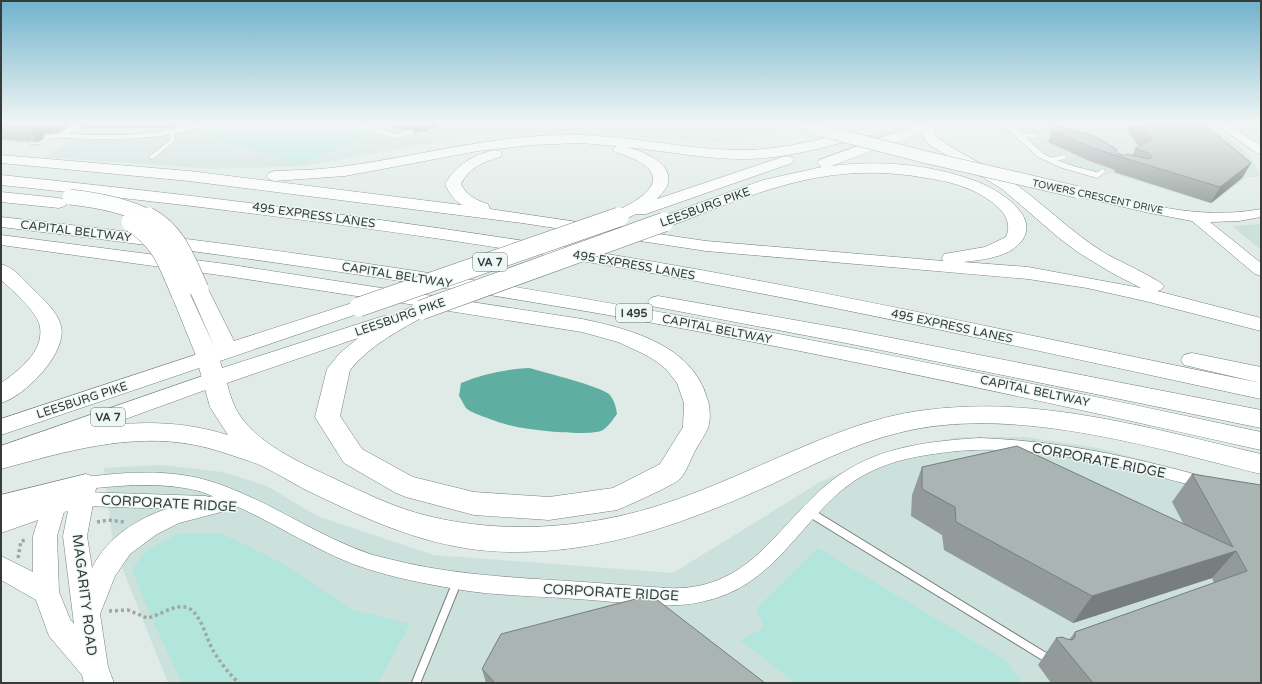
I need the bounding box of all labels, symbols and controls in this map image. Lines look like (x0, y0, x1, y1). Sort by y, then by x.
street label: TOWERS CRESCENT DRIVE (1031, 177, 1164, 217)
street label: LEESBURG PIKE (658, 184, 752, 230)
street label: 495 EXPRESS LANES (252, 199, 376, 231)
street label: CAPITAL BELTWAY (20, 217, 133, 245)
street label: 495 EXPRESS LANES (572, 247, 696, 283)
road number: VA 7 (473, 253, 507, 271)
street label: CAPITAL BELTWAY (341, 259, 454, 291)
street label: LEESBURG PIKE (353, 295, 447, 339)
road number: I 495 (616, 304, 652, 322)
street label: 495 EXPRESS LANES (890, 306, 1014, 346)
street label: CAPITAL BELTWAY (661, 311, 773, 347)
street label: CAPITAL BELTWAY (979, 373, 1091, 410)
street label: LEESBURG PIKE (35, 379, 130, 421)
road number: VA 7 (91, 408, 125, 426)
street label: CORPORATE RIDGE (1030, 439, 1167, 482)
street label: CORPORATE RIDGE (101, 491, 237, 516)
street label: MAGARITY ROAD (69, 533, 100, 657)
street label: CORPORATE RIDGE (543, 580, 679, 605)

